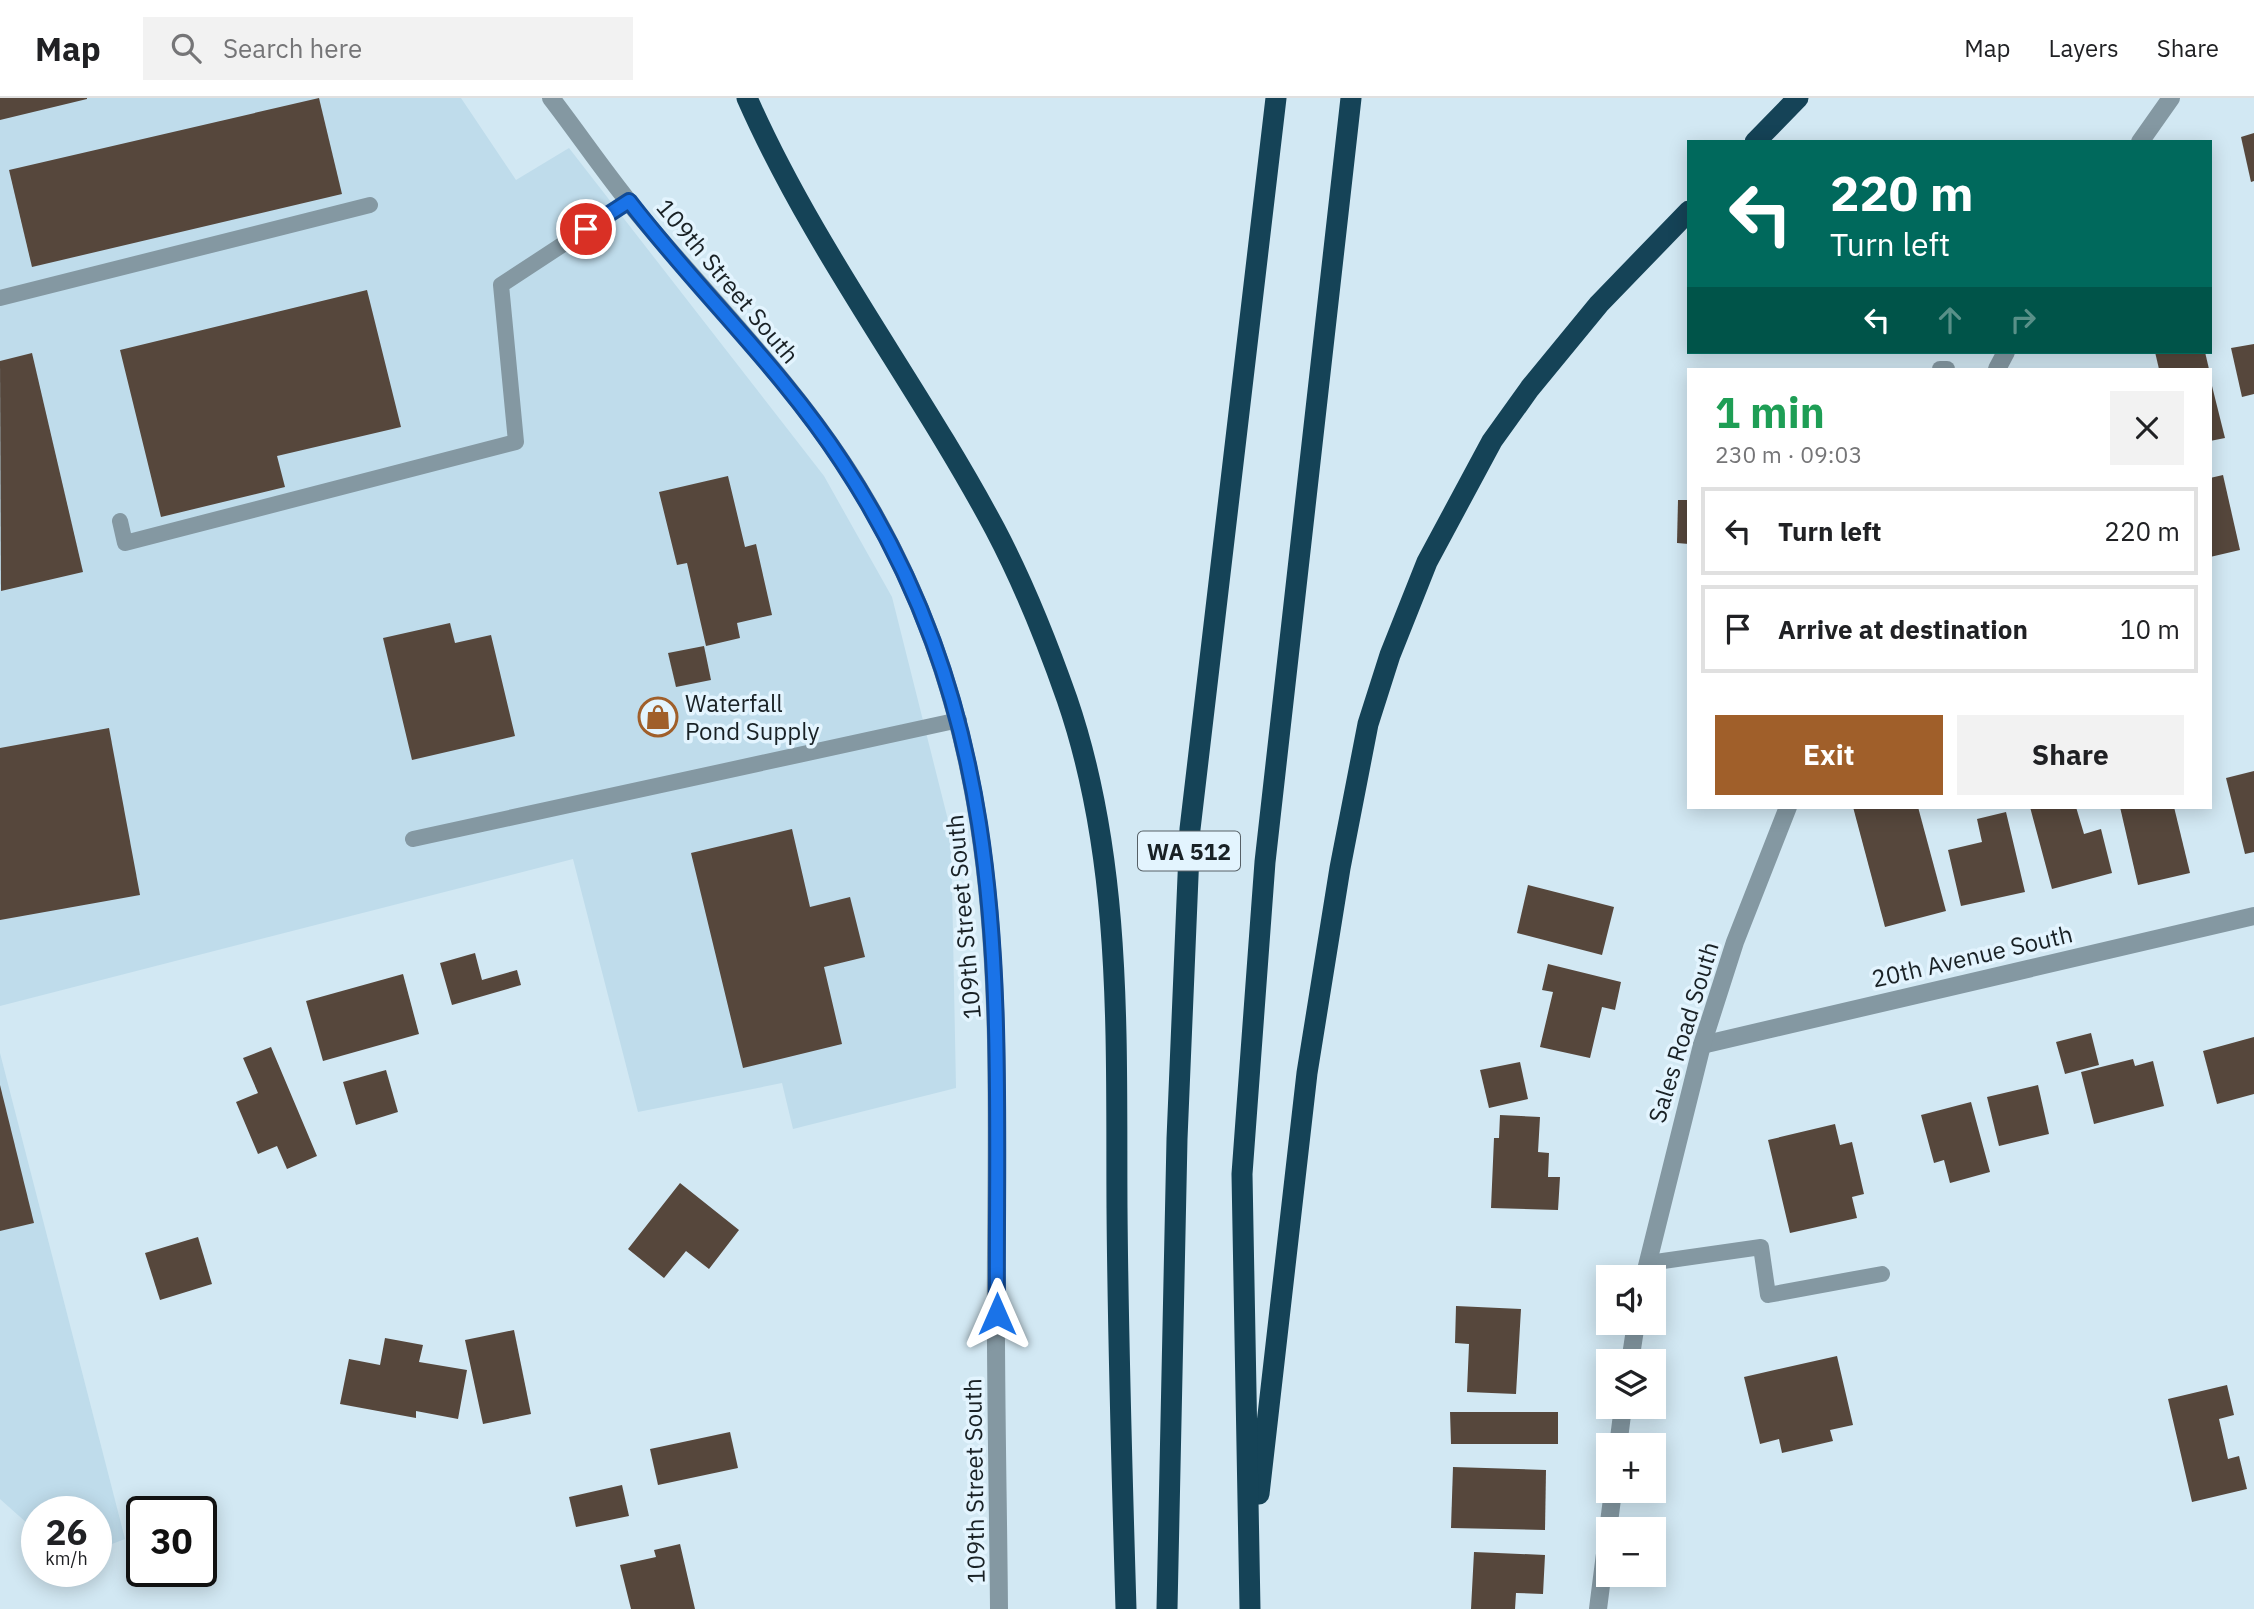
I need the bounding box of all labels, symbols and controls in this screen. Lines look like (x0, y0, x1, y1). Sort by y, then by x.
search box (143, 17, 633, 80)
text: Map (35, 27, 101, 70)
icon: search (167, 29, 205, 67)
text: Search here (223, 31, 362, 65)
text: Map (1964, 32, 2011, 64)
text: Layers (2049, 32, 2119, 64)
text: Share (2157, 32, 2219, 64)
text: 220 m (1830, 161, 1974, 224)
icon: left (1715, 168, 1806, 259)
street label: 109th Street South (650, 192, 806, 370)
pin (556, 199, 616, 259)
icon: arrive (567, 210, 605, 248)
text: Turn left (1830, 223, 1950, 265)
icon: left (1858, 301, 1896, 339)
icon: ahead (1931, 301, 1969, 339)
icon: right (2004, 301, 2042, 339)
text: 1 min (1715, 385, 1825, 440)
button: close (2110, 391, 2184, 465)
text: 230 m · 09:03 (1715, 439, 1862, 469)
icon: left (1719, 512, 1757, 550)
text: Turn left (1778, 514, 1881, 548)
text: 220 m (2104, 514, 2180, 548)
icon: arrive (1719, 610, 1757, 648)
text: Arrive at destination (1778, 612, 2028, 646)
text: 10 m (2120, 612, 2180, 646)
place label: Waterfall Pond Supply (685, 687, 819, 747)
shop icon: Waterfall Pond Supply (637, 696, 679, 738)
button: Exit (1715, 715, 1943, 795)
button: Share (1957, 715, 2184, 795)
street label: 109th Street South (938, 813, 988, 1021)
road number: WA 512 (1138, 832, 1240, 870)
street label: 20th Avenue South (1868, 917, 2076, 995)
street label: Sales Road South (1640, 938, 1726, 1126)
map controls (1596, 1265, 1666, 1587)
button: sound (1596, 1265, 1666, 1335)
position arrow (960, 1277, 1034, 1351)
button: layers (1596, 1349, 1666, 1419)
street label: 109th Street South (956, 1378, 992, 1584)
button: + (1596, 1433, 1666, 1503)
speed limit sign: 30 (126, 1496, 217, 1587)
text: 26 (45, 1509, 88, 1555)
button: − (1596, 1517, 1666, 1587)
text: km/h (45, 1547, 88, 1570)

